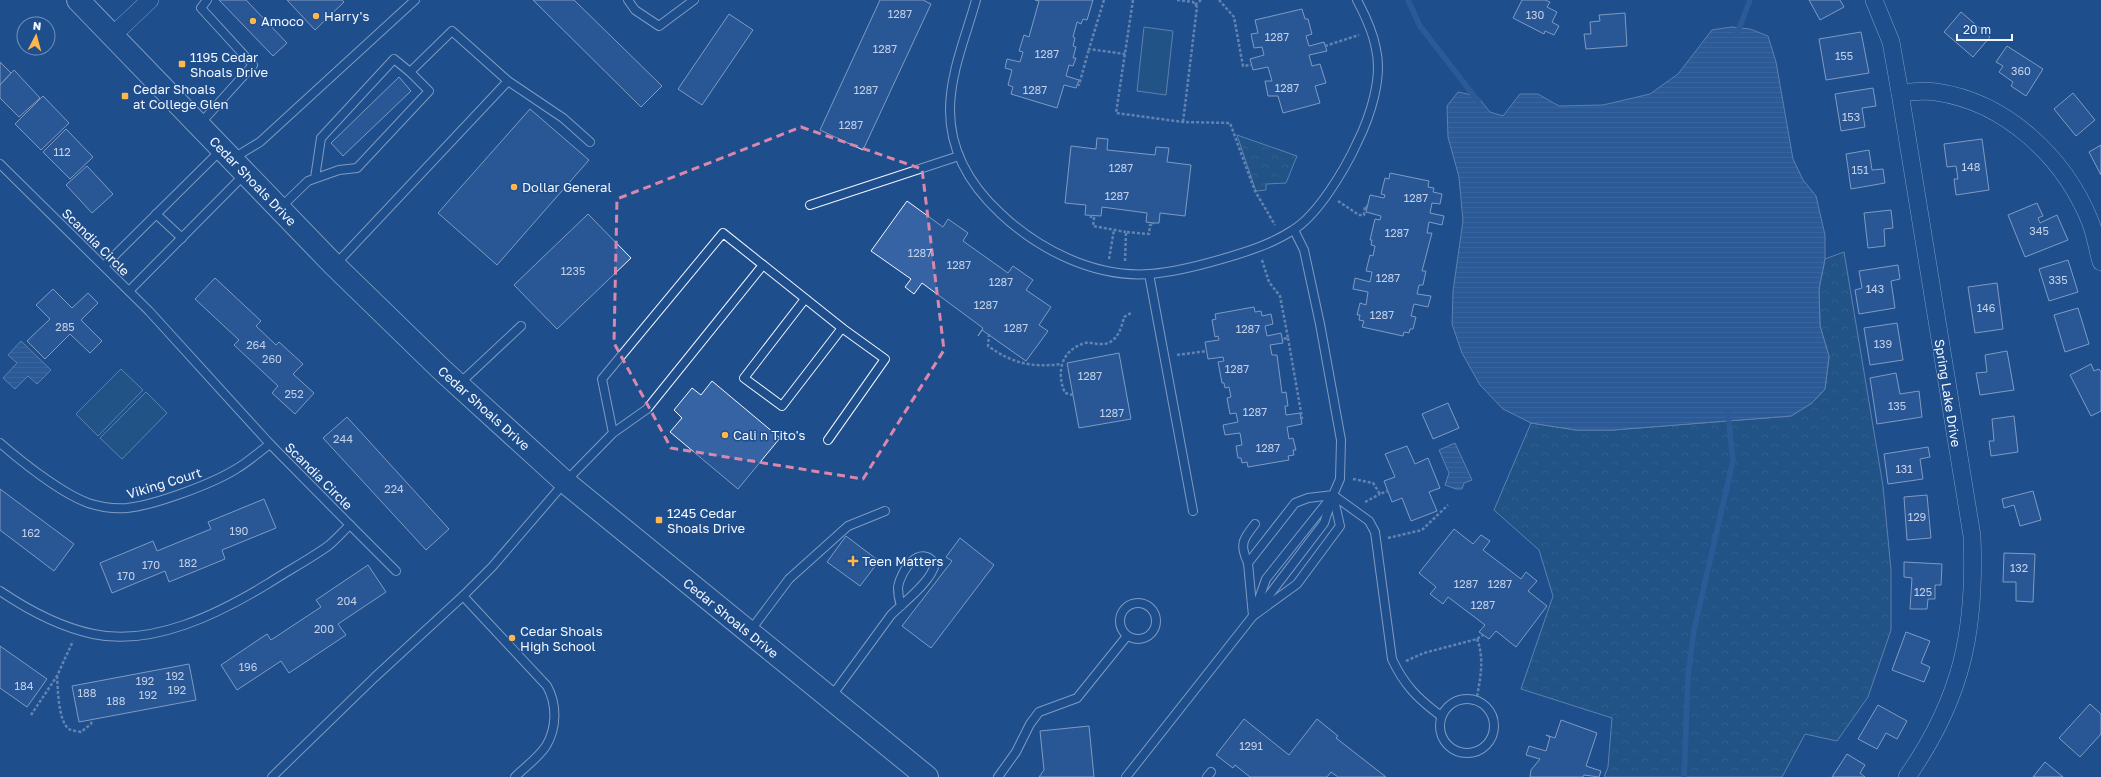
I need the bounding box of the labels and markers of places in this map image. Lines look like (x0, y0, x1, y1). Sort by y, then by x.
place label: Harry's (324, 8, 369, 24)
marker: Harry's (311, 11, 321, 21)
place label: Amoco (261, 13, 304, 29)
marker: Amoco (248, 16, 258, 26)
place label: 1195 Cedar Shoals Drive (190, 49, 268, 80)
marker: 1195 Cedar Shoals Drive (177, 59, 187, 69)
place label: Cedar Shoals at College Glen (133, 81, 229, 112)
marker: Cedar Shoals at College Glen (120, 91, 130, 101)
place label: Dollar General (522, 179, 612, 195)
marker: Dollar General (509, 182, 519, 192)
place label: Cali n Tito's (733, 427, 806, 443)
marker: Cali n Tito's (720, 430, 730, 440)
place label: 1245 Cedar Shoals Drive (667, 505, 745, 536)
marker: 1245 Cedar Shoals Drive (654, 515, 664, 525)
place label: Teen Matters (862, 553, 943, 569)
marker: Teen Matters (847, 555, 859, 567)
place label: Cedar Shoals High School (520, 623, 603, 654)
marker: Cedar Shoals High School (507, 633, 517, 643)

